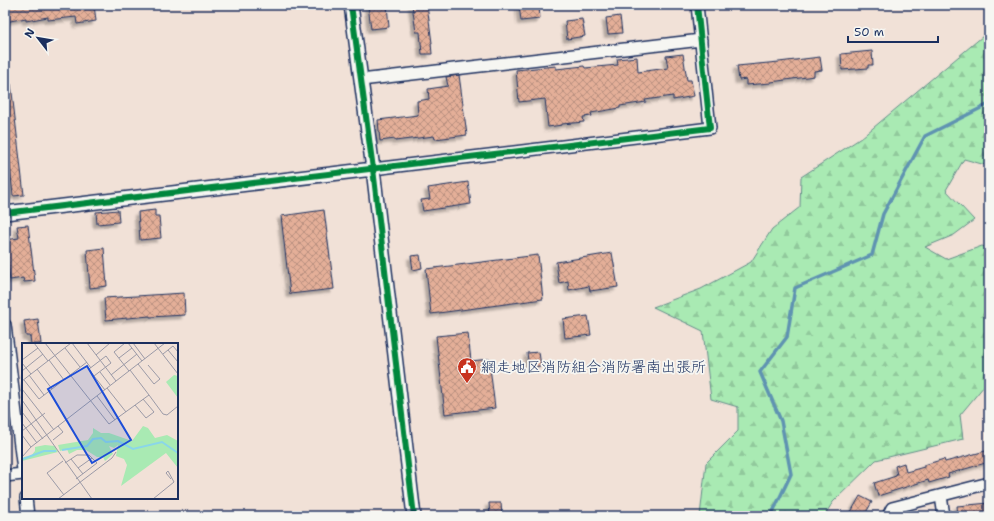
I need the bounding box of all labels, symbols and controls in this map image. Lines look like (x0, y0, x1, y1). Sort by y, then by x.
north arrow (18, 18, 58, 58)
scale bar (848, 18, 938, 44)
text: 50 m (854, 24, 884, 40)
text: N (21, 25, 39, 41)
inset map (22, 343, 178, 499)
public building icon: 網走地区消防組合消防署南出張所 (456, 356, 478, 384)
place label: 網走地区消防組合消防署南出張所 (481, 357, 706, 377)

